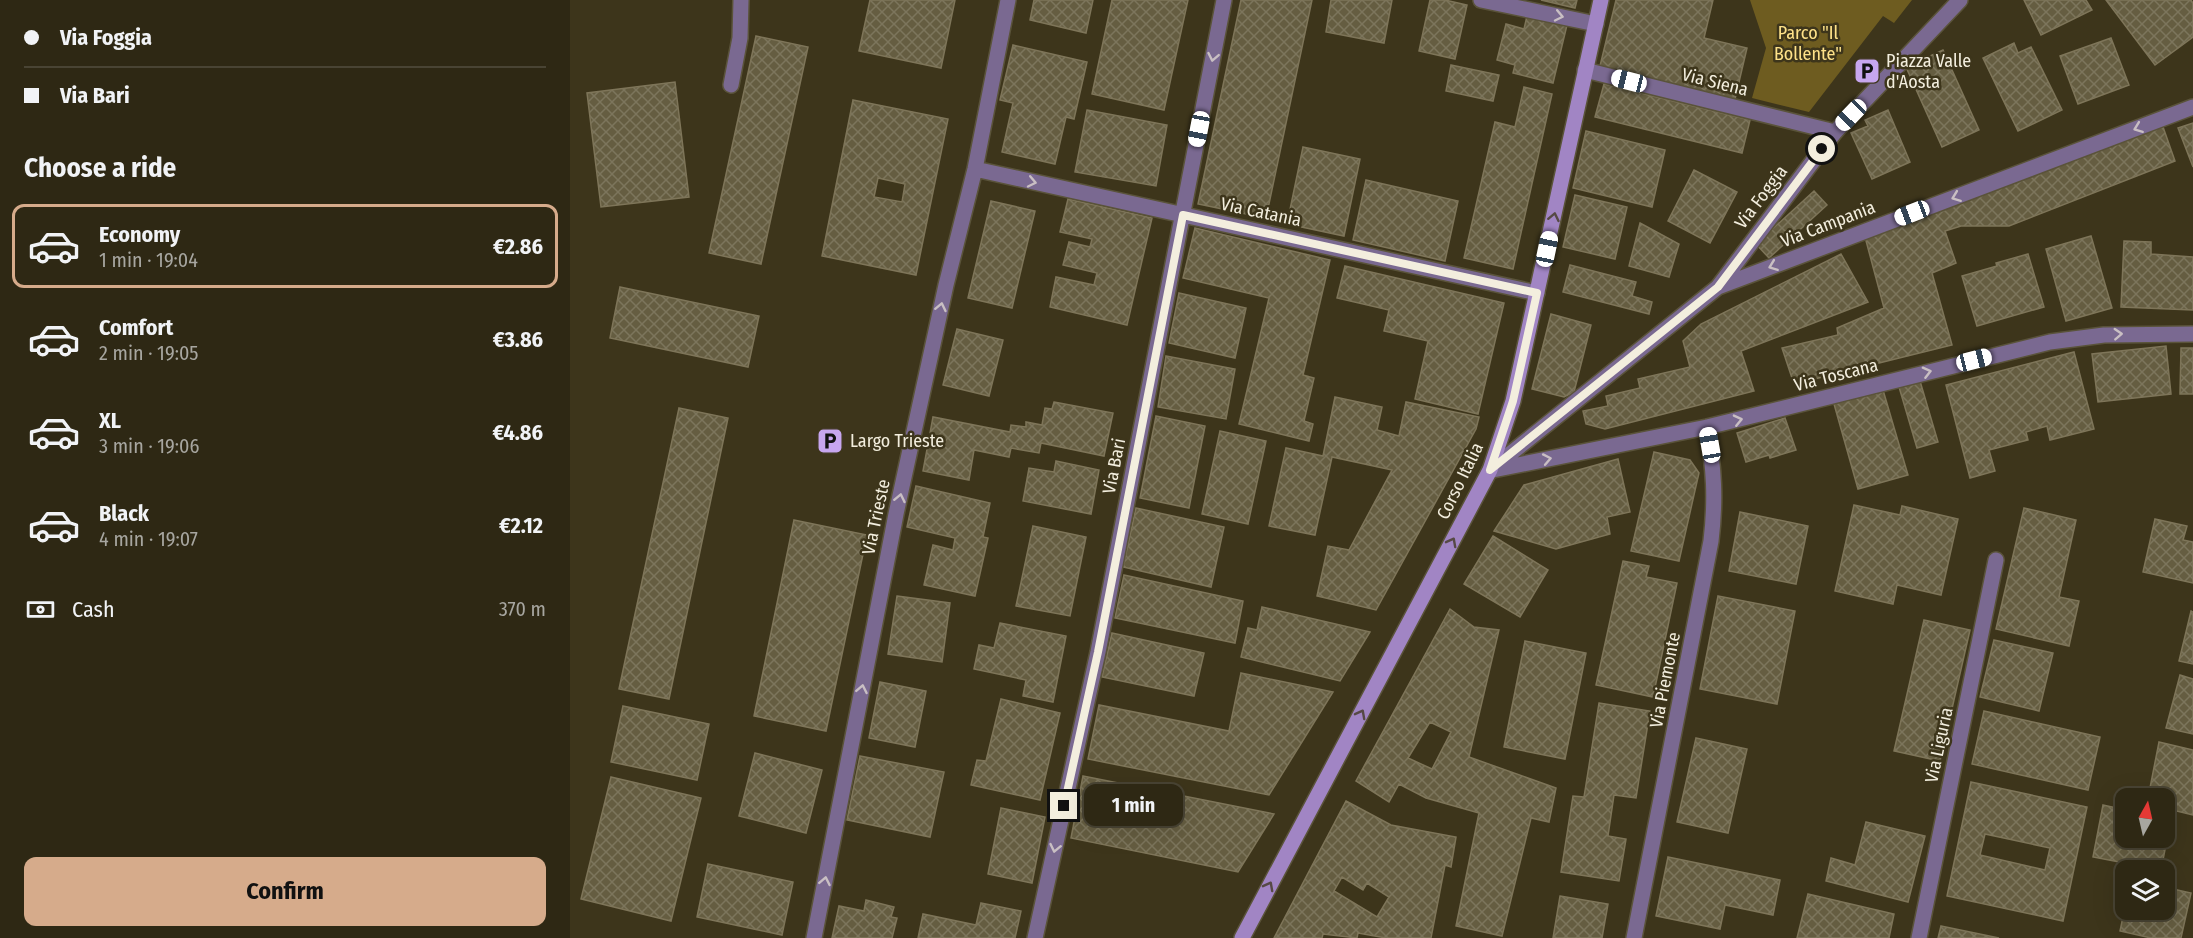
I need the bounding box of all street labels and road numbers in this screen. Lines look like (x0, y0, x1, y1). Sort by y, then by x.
street label: Via Siena (1680, 63, 1751, 101)
street label: Via Foggia (1730, 161, 1792, 233)
street label: Via Catania (1219, 193, 1304, 231)
street label: Via Campania (1778, 196, 1879, 252)
street label: Via Toscana (1792, 354, 1881, 396)
street label: Via Bari (1098, 436, 1130, 496)
street label: Corso Italia (1432, 439, 1488, 523)
street label: Via Trieste (857, 477, 895, 557)
street label: Via Piemonte (1645, 630, 1685, 730)
street label: Via Liguria (1920, 705, 1958, 785)

